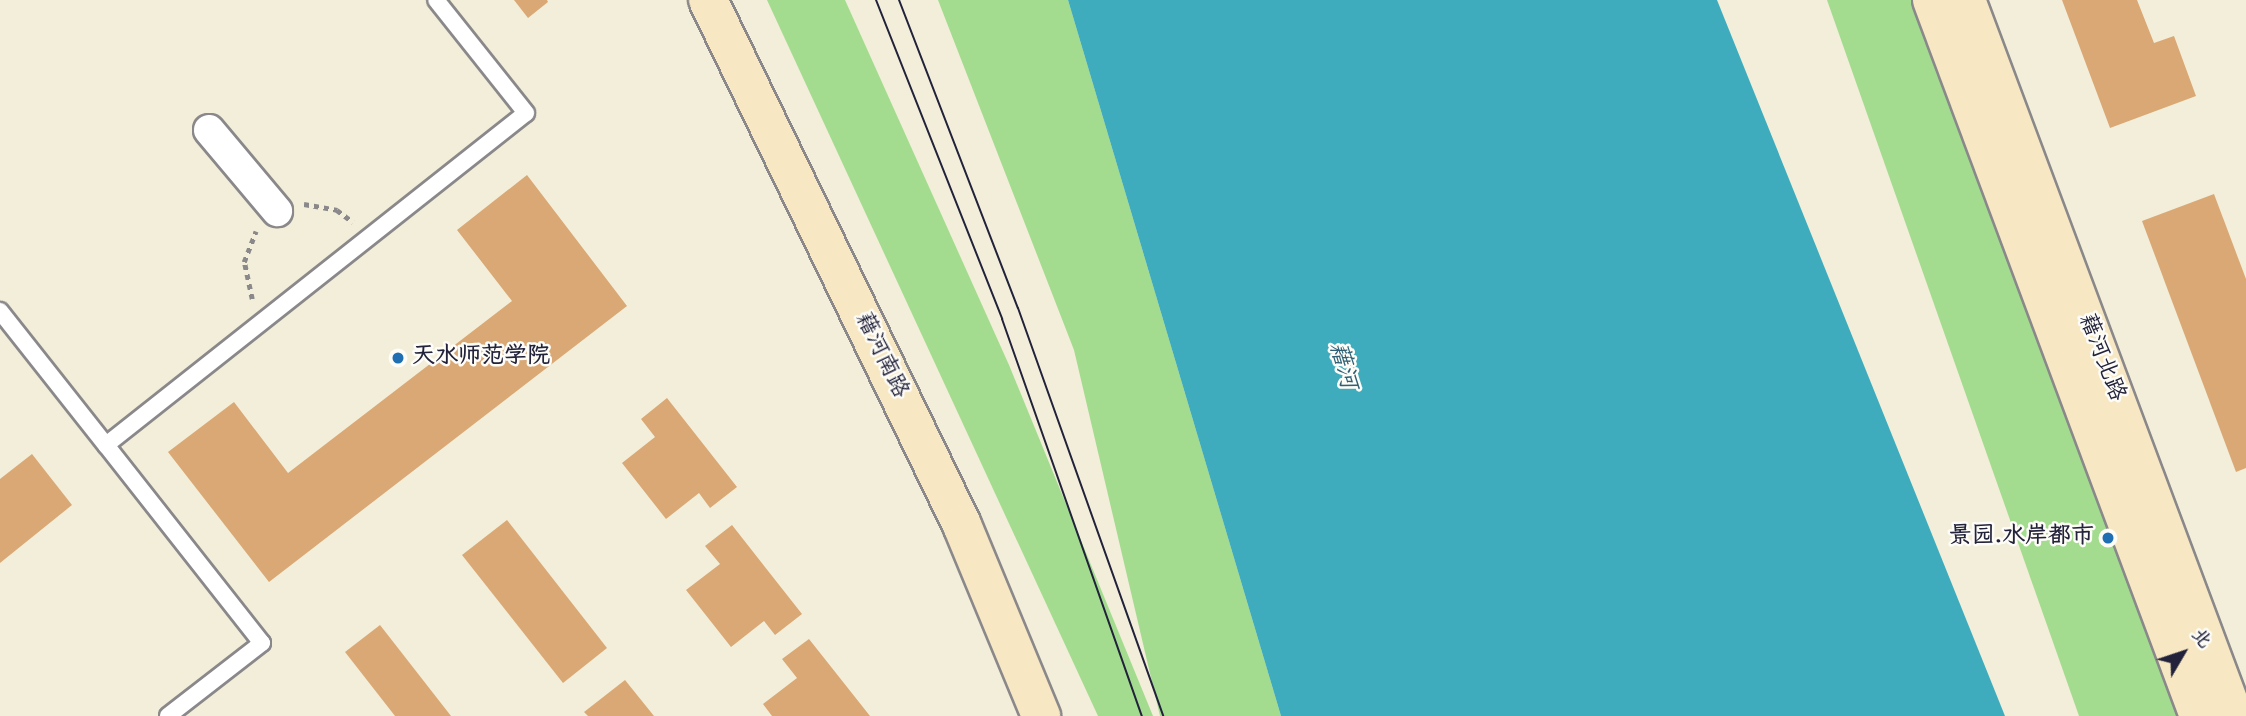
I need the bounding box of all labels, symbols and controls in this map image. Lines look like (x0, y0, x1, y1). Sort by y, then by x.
street label: 藉河南路 (847, 309, 913, 403)
street label: 藉河北路 (2071, 310, 2129, 406)
water label: 藉河 (1321, 339, 1361, 393)
place label: 天水师范学院 (412, 344, 550, 372)
marker: 天水师范学院 (390, 350, 406, 366)
place label: 景园.水岸都市 (1949, 524, 2094, 552)
marker: 景园.水岸都市 (2100, 530, 2116, 546)
north arrow (2148, 618, 2218, 688)
text: 北 (2185, 625, 2215, 654)

